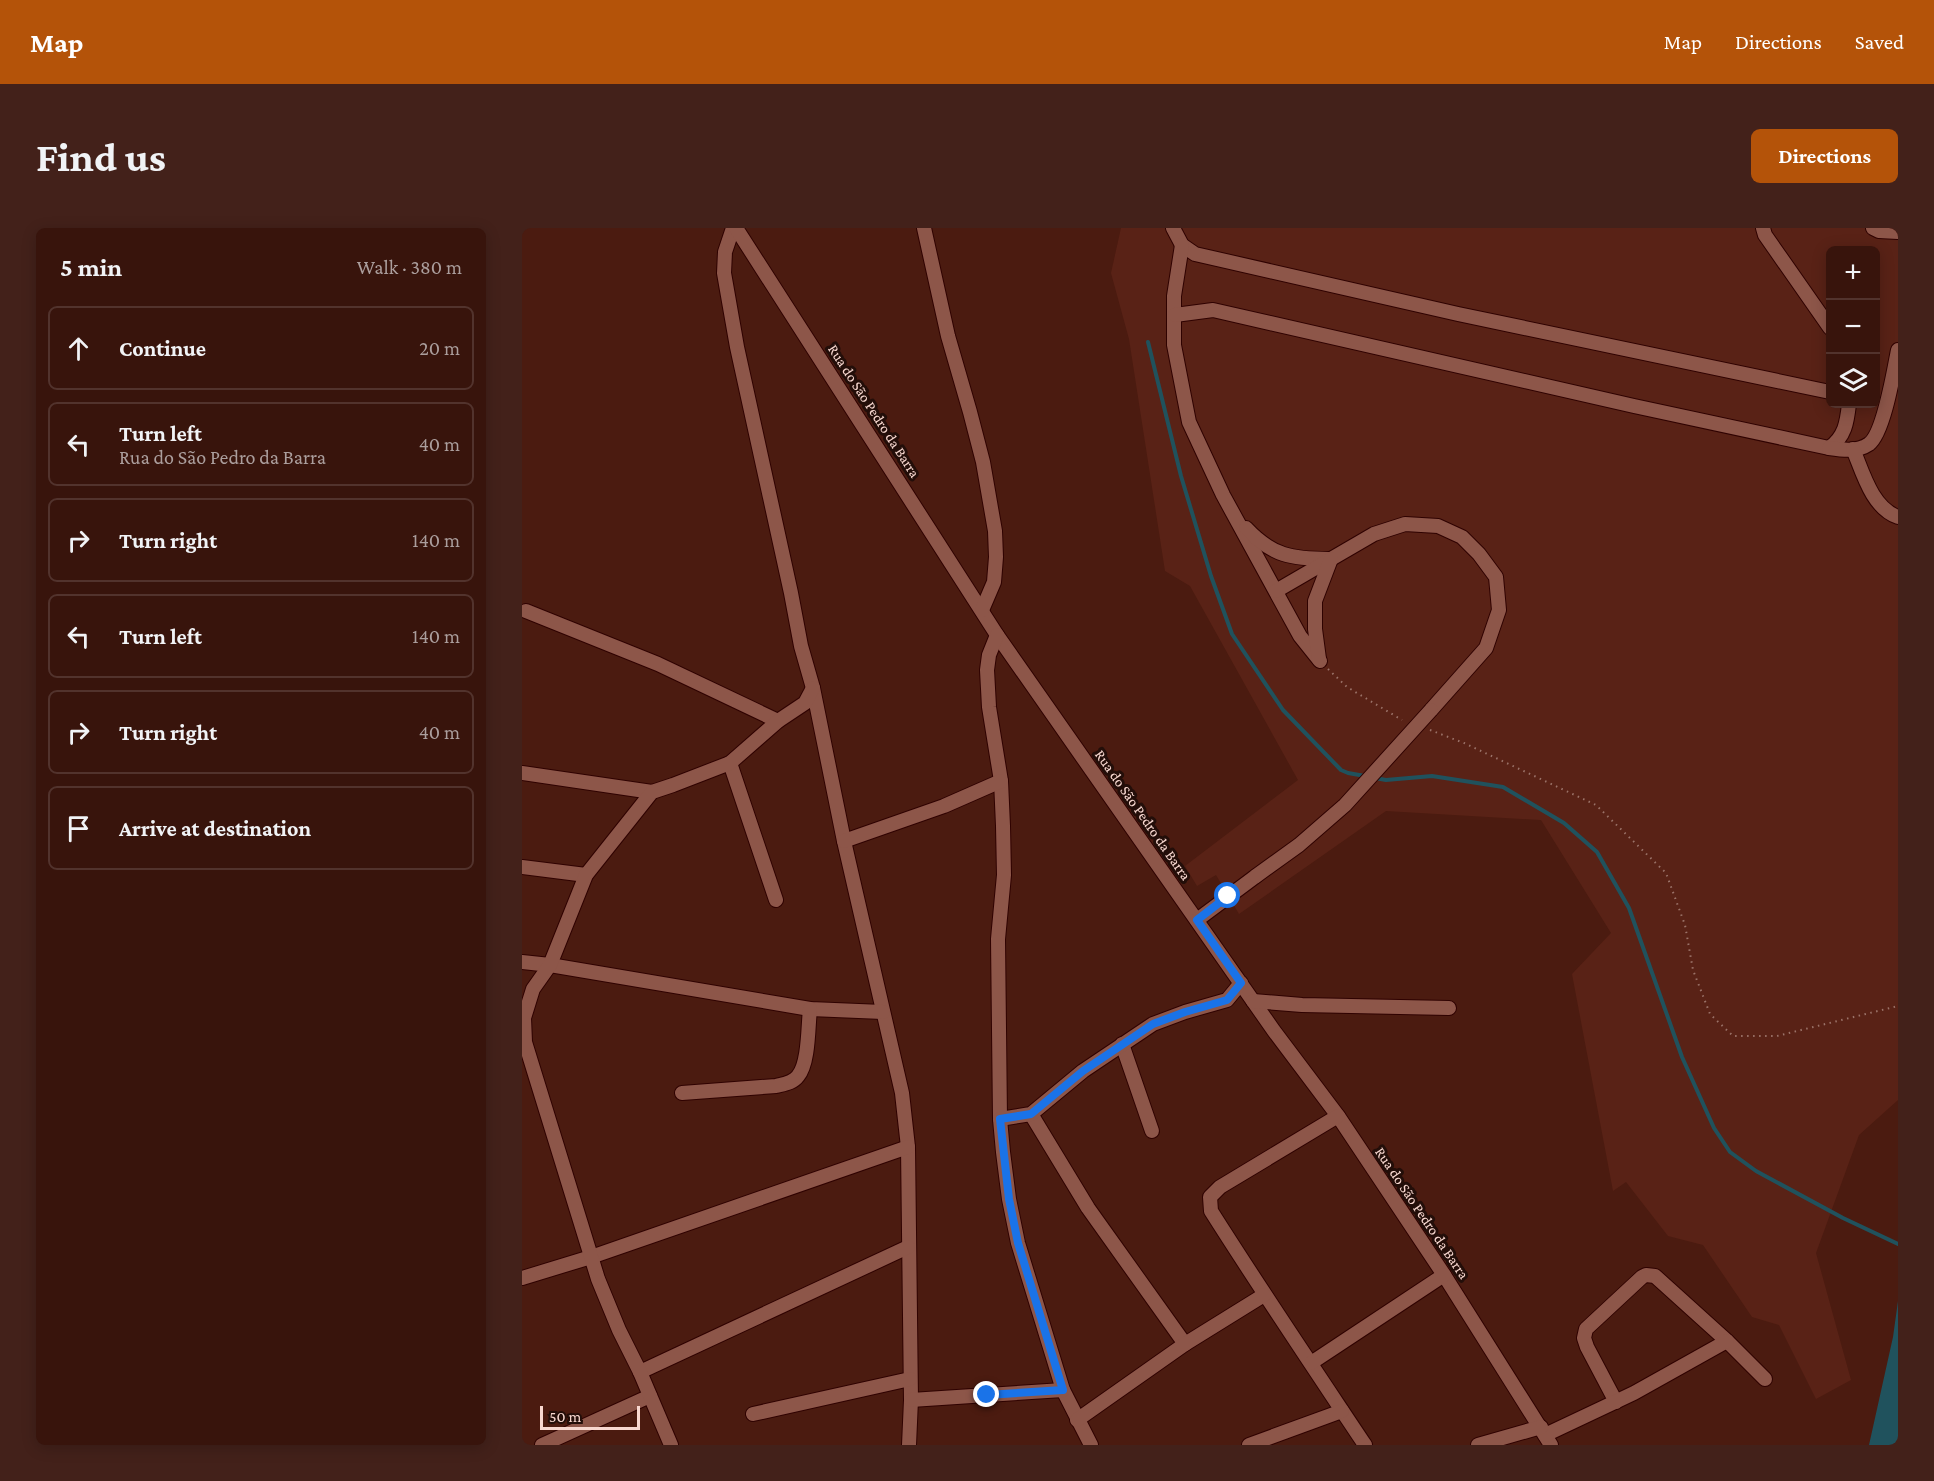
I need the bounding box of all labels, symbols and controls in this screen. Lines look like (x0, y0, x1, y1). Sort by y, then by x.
text: Map (30, 27, 83, 58)
text: Map (1664, 30, 1702, 54)
text: Directions (1735, 30, 1822, 54)
text: Saved (1855, 30, 1904, 54)
button: Directions (1751, 129, 1898, 183)
text: Find us (36, 133, 166, 180)
map controls (1826, 246, 1880, 408)
button: + (1826, 246, 1880, 300)
text: 5 min (60, 253, 122, 282)
text: Walk · 380 m (357, 256, 462, 278)
button: − (1826, 300, 1880, 354)
icon: ahead (62, 332, 95, 365)
text: Continue (119, 336, 206, 361)
text: 20 m (419, 337, 460, 359)
street label: Rua do São Pedro da Barra (825, 342, 923, 481)
button: layers (1826, 354, 1880, 408)
text: Turn left (119, 421, 202, 446)
icon: left (62, 428, 95, 461)
text: 40 m (419, 433, 460, 455)
text: Rua do São Pedro da Barra (119, 446, 326, 468)
icon: right (62, 524, 95, 557)
text: Turn right (119, 528, 217, 553)
text: 140 m (412, 529, 460, 551)
icon: left (62, 620, 95, 653)
text: Turn left (119, 624, 202, 649)
text: 140 m (412, 625, 460, 647)
icon: right (62, 716, 95, 749)
text: Turn right (119, 720, 217, 745)
text: 40 m (419, 721, 460, 743)
street label: Rua do São Pedro da Barra (1092, 747, 1194, 883)
icon: arrive (62, 812, 95, 845)
text: Arrive at destination (119, 816, 311, 841)
route start (1214, 882, 1240, 908)
street label: Rua do São Pedro da Barra (1372, 1144, 1472, 1282)
route end (973, 1381, 999, 1407)
scale bar (540, 1403, 640, 1430)
text: 50 m (549, 1408, 581, 1425)

